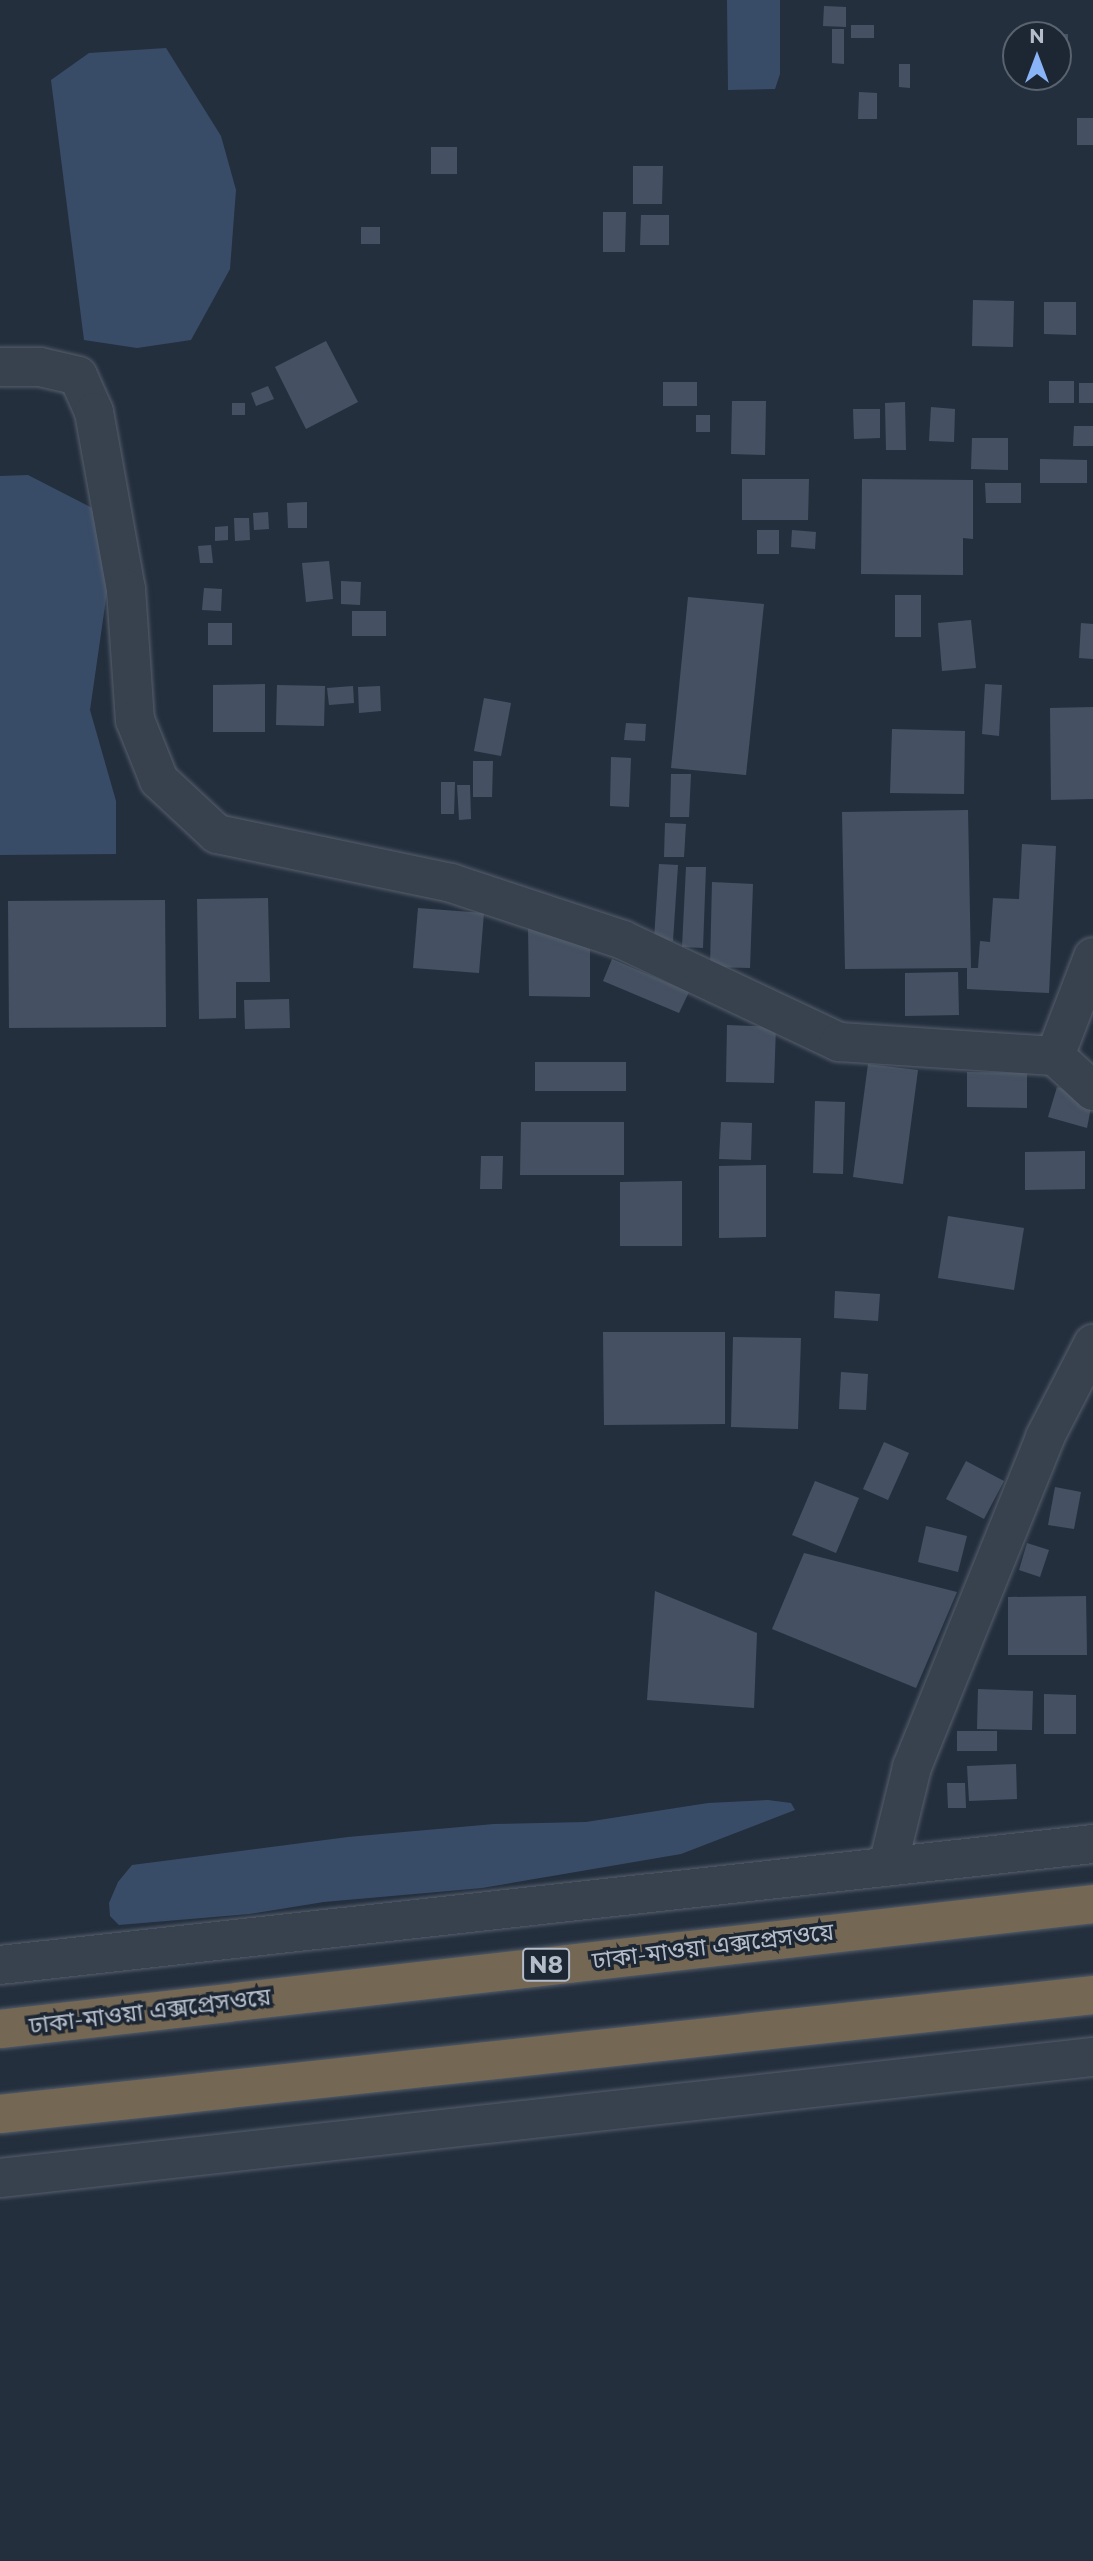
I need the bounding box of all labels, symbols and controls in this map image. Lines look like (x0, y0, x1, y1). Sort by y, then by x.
north arrow (1002, 21, 1072, 91)
text: N (1029, 25, 1045, 48)
street label: ঢাকা-মাওয়া এক্সপ্রেসওয়ে (591, 1917, 835, 1975)
road number: N8 (522, 1946, 570, 1984)
street label: ঢাকা-মাওয়া এক্সপ্রেসওয়ে (28, 1982, 272, 2040)

